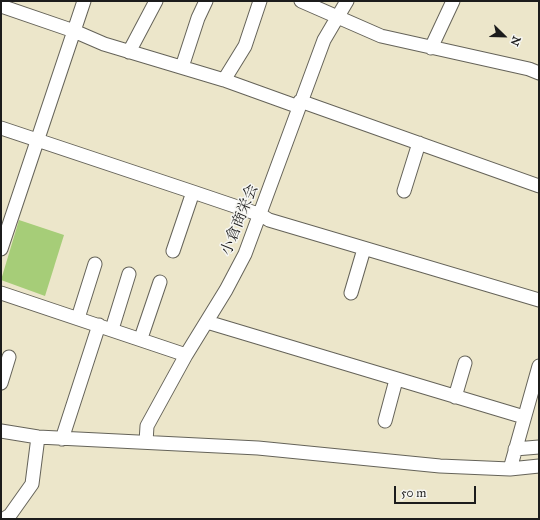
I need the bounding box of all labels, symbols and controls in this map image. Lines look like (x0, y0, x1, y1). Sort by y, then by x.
north arrow (484, 16, 524, 56)
text: N (508, 34, 523, 48)
street label: 小倉商栄会 (218, 182, 262, 258)
scale bar (396, 478, 478, 504)
text: 50 m (401, 486, 426, 500)

